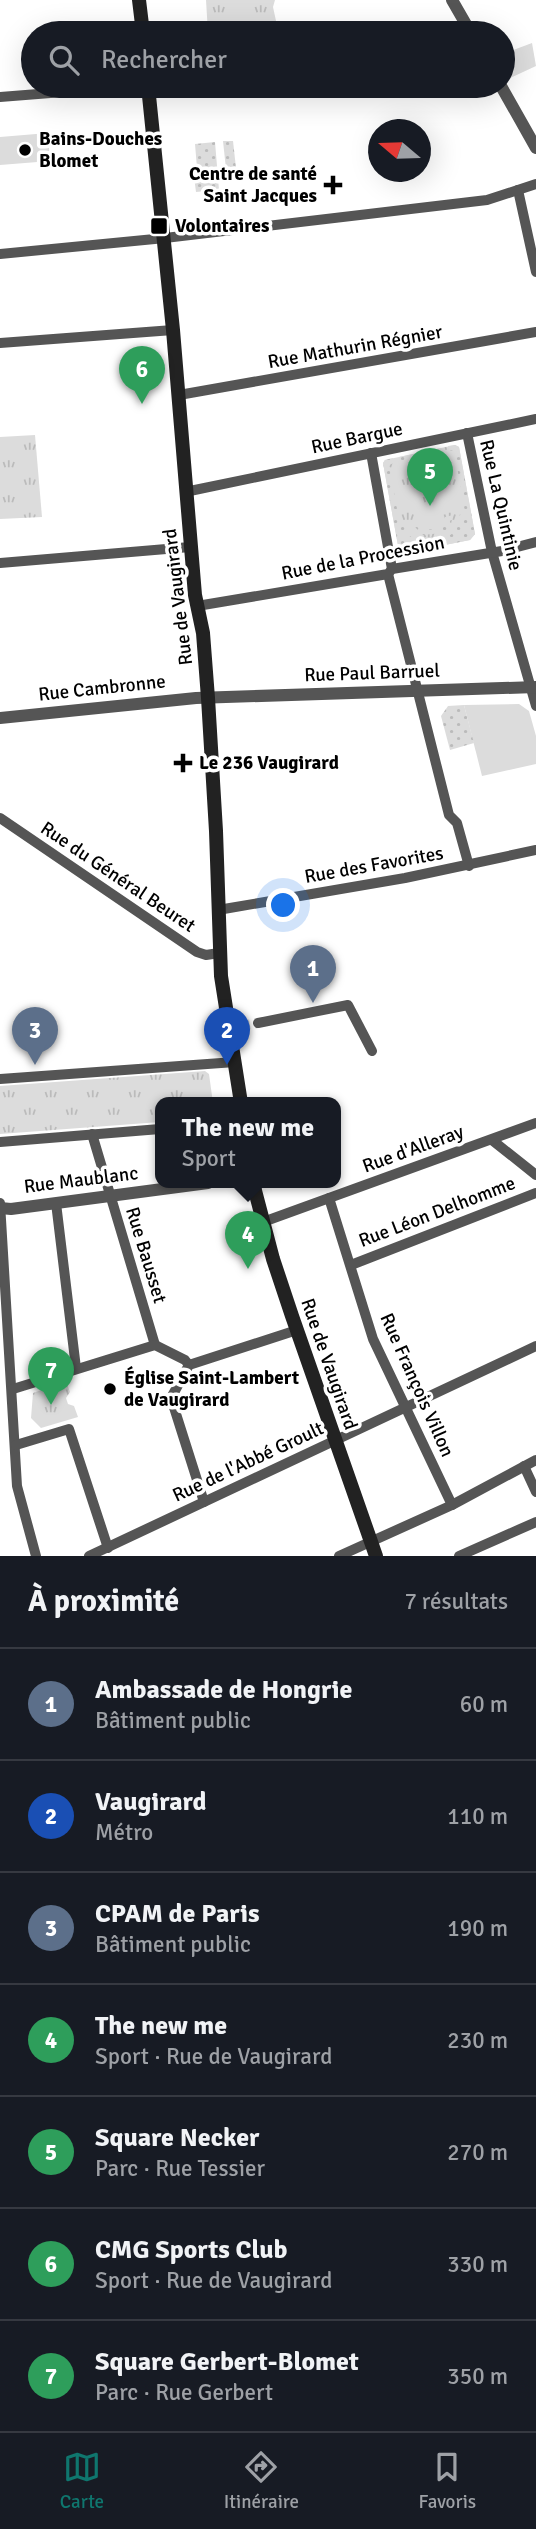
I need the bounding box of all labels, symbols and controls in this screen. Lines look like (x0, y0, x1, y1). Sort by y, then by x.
search box (21, 21, 515, 98)
icon: search (45, 41, 83, 79)
text: Rechercher (101, 44, 227, 76)
north arrow (368, 119, 431, 182)
place label: Bains-Douches Blomet (39, 127, 162, 173)
marker: Bains-Douches Blomet (17, 142, 33, 158)
place label: Centre de santé Saint Jacques (189, 162, 317, 208)
marker: Centre de santé Saint Jacques (323, 175, 343, 195)
place label: Volontaires (175, 214, 269, 238)
marker: Volontaires (149, 216, 169, 236)
street label: Rue Mathurin Régnier (266, 320, 444, 374)
pin: 6 (119, 346, 165, 404)
street label: Rue Bargue (309, 417, 405, 459)
street label: Rue La Quintinie (474, 437, 528, 573)
pin: 5 (407, 448, 453, 506)
street label: Rue de Vaugirard (158, 527, 198, 667)
street label: Rue de la Procession (279, 530, 447, 586)
street label: Rue Paul Barruel (304, 659, 440, 687)
street label: Rue Cambronne (37, 669, 167, 707)
place label: Le 236 Vaugirard (199, 751, 339, 775)
marker: Le 236 Vaugirard (173, 753, 193, 773)
street label: Rue du Général Beuret (36, 816, 200, 938)
street label: Rue des Favorites (303, 841, 445, 889)
your location (266, 888, 300, 922)
pin: 1 (290, 945, 336, 1003)
pin: 3 (12, 1007, 58, 1065)
pin: 2 (204, 1007, 250, 1065)
popup (155, 1097, 341, 1188)
text: The new me (182, 1112, 314, 1144)
street label: Rue d'Alleray (359, 1120, 467, 1178)
text: Sport (182, 1144, 236, 1173)
street label: Rue Maublanc (22, 1161, 140, 1199)
street label: Rue Léon Delhomme (355, 1171, 519, 1253)
street label: Rue Bausset (120, 1204, 172, 1306)
pin: 4 (225, 1211, 271, 1269)
street label: Rue de Vaugirard (295, 1295, 363, 1433)
street label: Rue François Villon (375, 1309, 459, 1461)
pin: 7 (28, 1347, 74, 1405)
place label: Église Saint-Lambert de Vaugirard (124, 1366, 299, 1412)
marker: Église Saint-Lambert de Vaugirard (102, 1381, 118, 1397)
street label: Rue de l'Abbé Groult (169, 1416, 328, 1508)
text: À proximité (28, 1583, 179, 1620)
text: 7 résultats (404, 1587, 508, 1616)
text: Ambassade de Hongrie (95, 1674, 352, 1706)
text: 1 (45, 1690, 57, 1719)
text: 60 m (460, 1690, 508, 1719)
text: Bâtiment public (95, 1706, 251, 1735)
text: Vaugirard (95, 1786, 207, 1818)
text: 2 (45, 1802, 57, 1831)
text: 110 m (447, 1802, 508, 1831)
text: Métro (95, 1818, 153, 1847)
text: CPAM de Paris (95, 1898, 259, 1930)
text: 3 (45, 1914, 57, 1943)
text: 190 m (447, 1914, 508, 1943)
text: Bâtiment public (95, 1930, 251, 1959)
text: The new me (95, 2010, 227, 2042)
text: 4 (45, 2026, 57, 2055)
text: 230 m (447, 2026, 508, 2055)
text: Sport · Rue de Vaugirard (95, 2042, 332, 2071)
text: Square Necker (95, 2122, 259, 2154)
text: 5 (45, 2138, 57, 2167)
text: 270 m (447, 2138, 508, 2167)
text: Parc · Rue Tessier (95, 2154, 265, 2183)
text: CMG Sports Club (95, 2234, 287, 2266)
text: 6 (45, 2250, 57, 2279)
text: 330 m (447, 2250, 508, 2279)
text: Sport · Rue de Vaugirard (95, 2266, 332, 2295)
text: Square Gerbert-Blomet (95, 2346, 359, 2378)
text: 7 (45, 2362, 57, 2391)
text: 350 m (447, 2362, 508, 2391)
text: Parc · Rue Gerbert (95, 2378, 273, 2407)
tab: Carte (60, 2448, 104, 2514)
tab: Itinéraire (224, 2448, 299, 2514)
tab: Favoris (419, 2448, 476, 2514)

